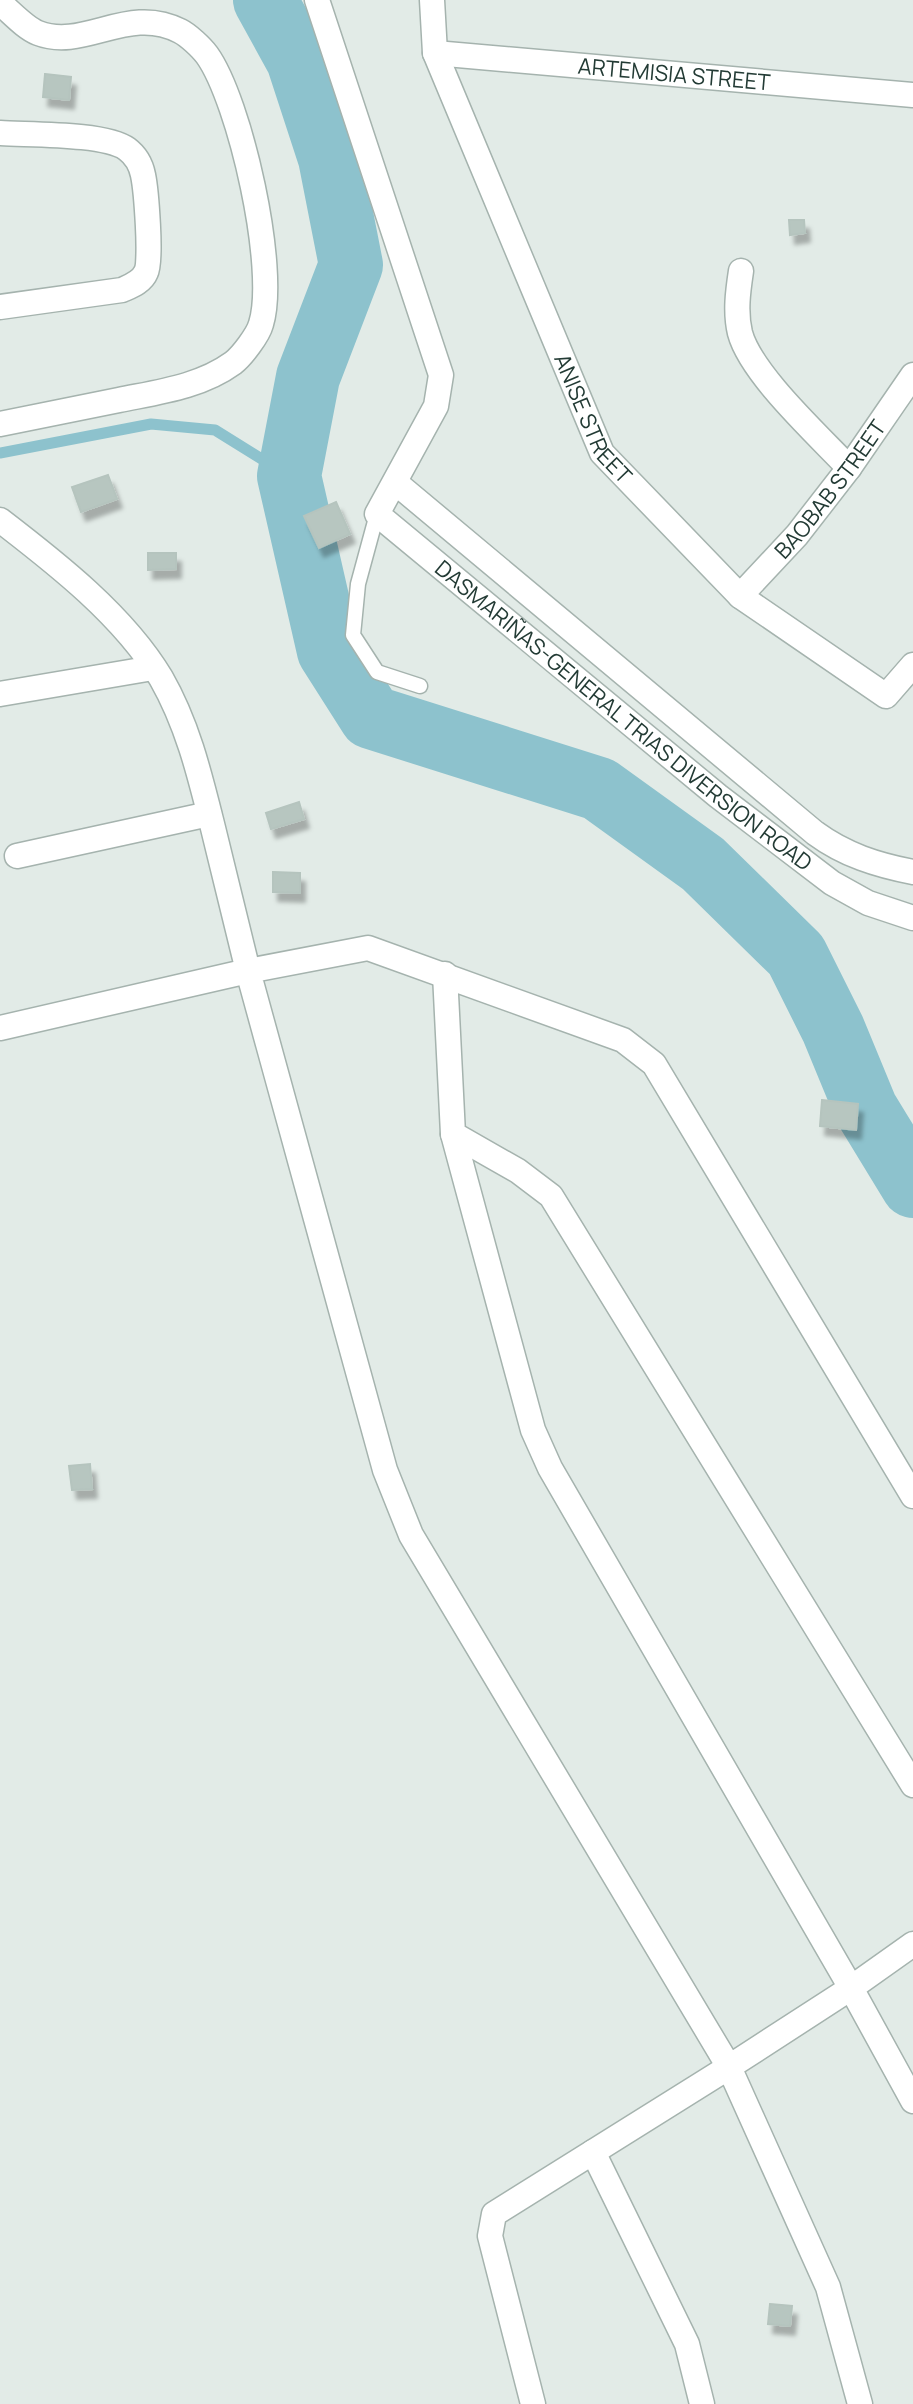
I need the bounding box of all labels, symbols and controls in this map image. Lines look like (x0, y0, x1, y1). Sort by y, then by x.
street label: ARTEMISIA STREET (577, 51, 772, 97)
street label: ANISE STREET (547, 349, 639, 490)
street label: BAOBAB STREET (768, 414, 893, 565)
street label: DASMARIÑAS-GENERAL TRIAS DIVERSION ROAD (429, 553, 818, 878)

